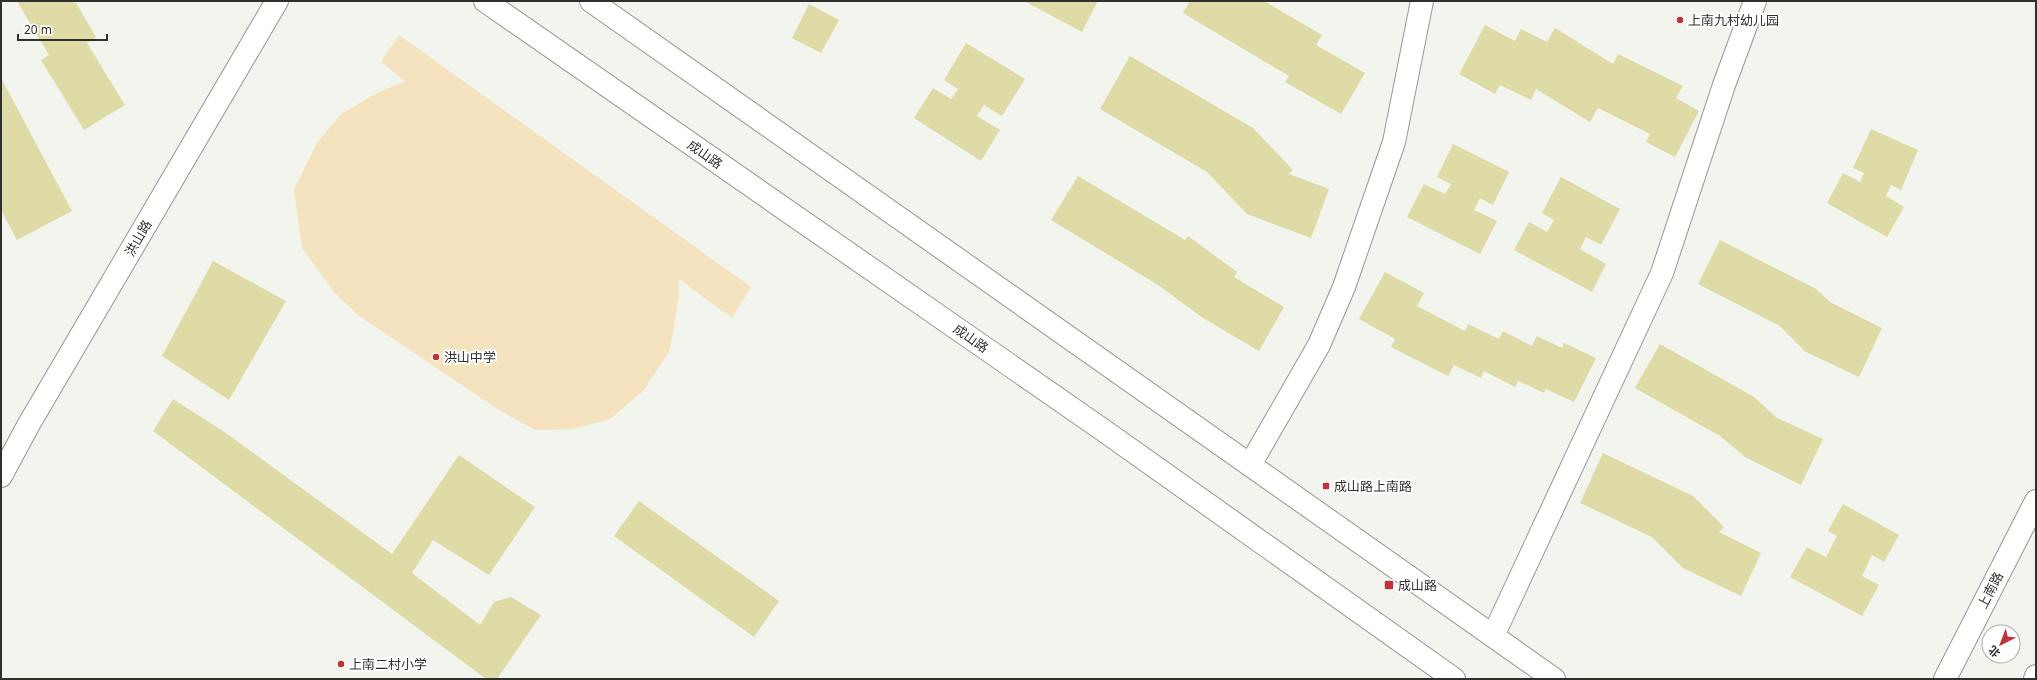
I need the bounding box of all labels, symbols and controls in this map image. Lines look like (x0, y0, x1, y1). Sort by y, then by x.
place label: 上南九村幼儿园 (1688, 11, 1779, 29)
marker: 上南九村幼儿园 (1675, 15, 1685, 25)
scale bar (18, 16, 107, 42)
text: 20 m (24, 21, 52, 38)
street label: 成山路 (684, 135, 726, 173)
street label: 洪山路 (120, 217, 156, 259)
street label: 成山路 (950, 319, 992, 357)
place label: 洪山中学 (444, 348, 496, 366)
marker: 洪山中学 (431, 352, 441, 362)
place label: 成山路上南路 (1334, 477, 1412, 495)
marker: 成山路上南路 (1321, 481, 1331, 491)
street label: 上南路 (1973, 569, 2007, 611)
place label: 成山路 (1398, 576, 1437, 594)
marker: 成山路 (1383, 579, 1395, 591)
north arrow (1981, 624, 2021, 664)
text: 北 (1985, 643, 2003, 661)
place label: 上南二村小学 (349, 655, 427, 673)
marker: 上南二村小学 (336, 659, 346, 669)

